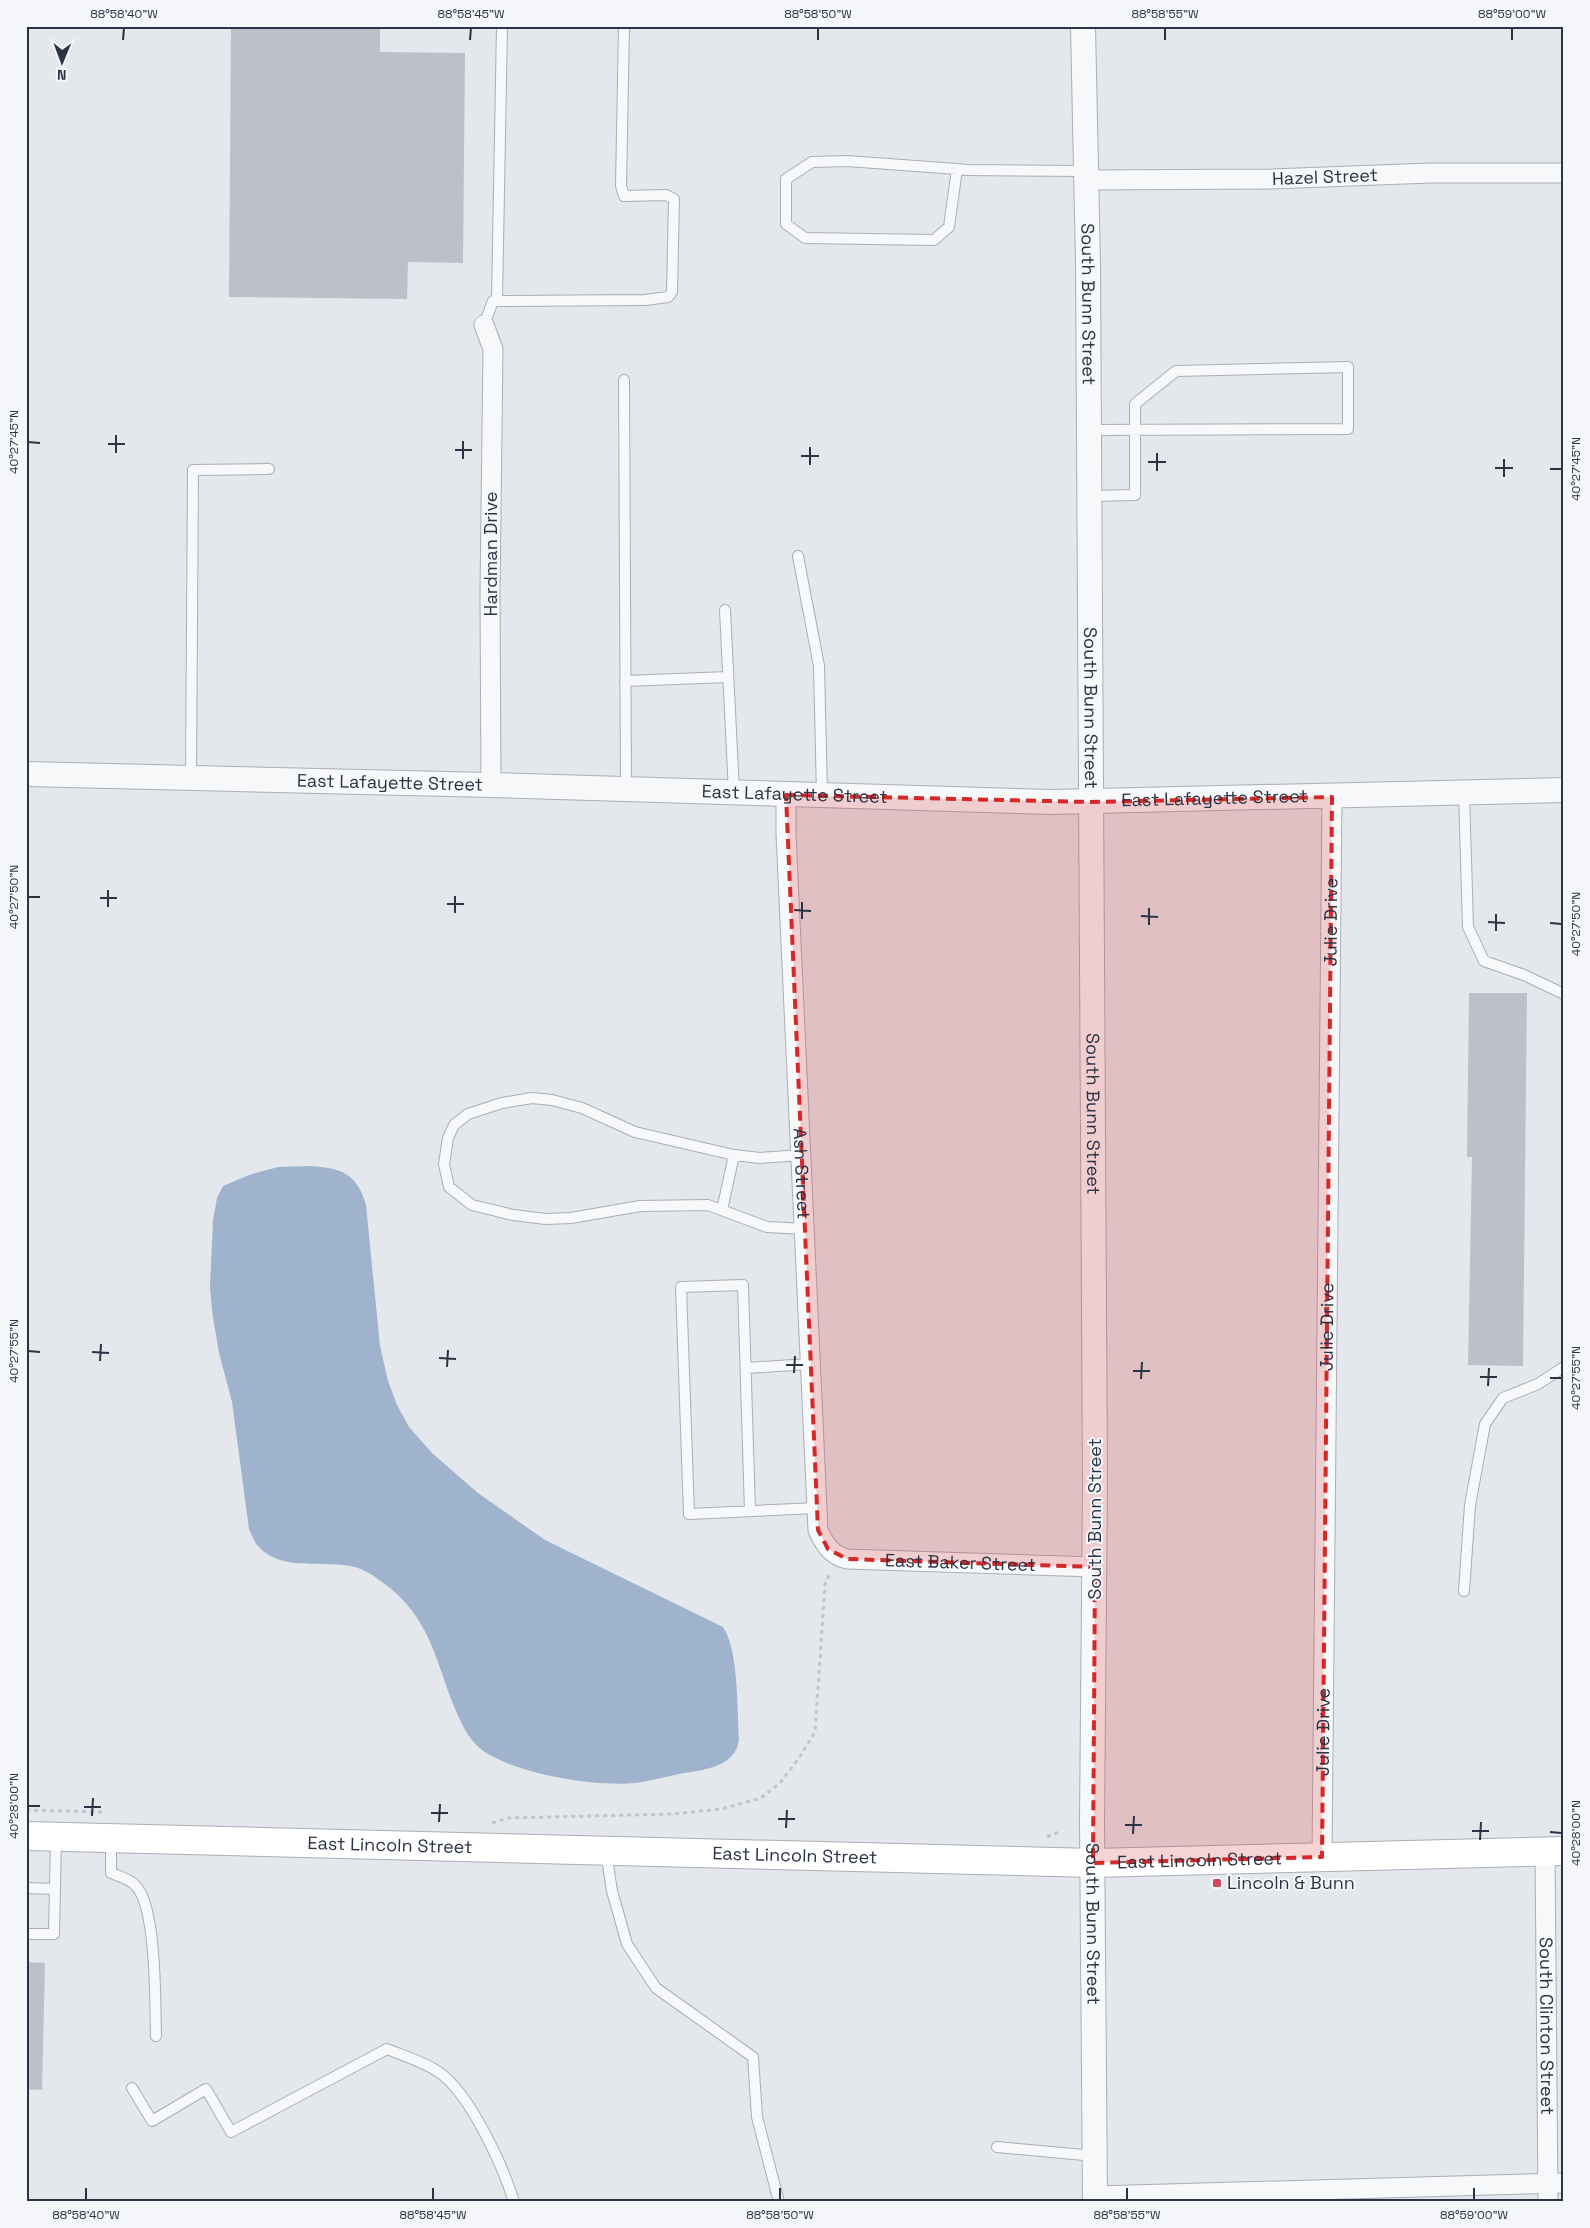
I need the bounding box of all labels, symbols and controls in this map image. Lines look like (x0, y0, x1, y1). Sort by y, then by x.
text: 88°58'40"W (90, 6, 158, 22)
text: 88°58'45"W (438, 6, 505, 22)
text: 88°58'50"W (784, 6, 852, 22)
text: 88°58'55"W (1131, 6, 1199, 22)
text: 88°59'00"W (1478, 6, 1547, 22)
north arrow (38, 38, 88, 88)
text: N (57, 66, 67, 84)
street label: Hazel Street (1272, 163, 1378, 190)
street label: South Bunn Street (1076, 223, 1101, 385)
text: 40°27'45"N (6, 410, 22, 474)
text: 40°27'45"N (1568, 437, 1584, 501)
street label: Hardman Drive (479, 492, 502, 616)
street label: South Bunn Street (1079, 627, 1103, 789)
street label: East Lafayette Street (297, 768, 483, 796)
street label: East Lafayette Street (701, 779, 888, 808)
street label: East Lafayette Street (1121, 784, 1308, 811)
text: 40°27'50"N (6, 865, 22, 929)
street label: Julie Drive (1318, 878, 1342, 966)
text: 40°27'50"N (1568, 892, 1584, 956)
street label: South Bunn Street (1081, 1033, 1105, 1195)
street label: Ash Street (789, 1127, 816, 1220)
street label: Julie Drive (1315, 1283, 1338, 1371)
text: 40°27'55"N (6, 1319, 22, 1383)
text: 40°27'55"N (1568, 1346, 1584, 1410)
street label: South Bunn Street (1083, 1438, 1106, 1600)
street label: East Baker Street (885, 1548, 1036, 1576)
street label: Julie Drive (1311, 1688, 1335, 1776)
text: 40°28'00"N (6, 1773, 22, 1839)
text: 40°28'00"N (1568, 1800, 1584, 1866)
street label: East Lincoln Street (307, 1831, 473, 1858)
street label: East Lincoln Street (712, 1841, 878, 1869)
street label: South Bunn Street (1081, 1843, 1105, 2005)
street label: East Lincoln Street (1117, 1846, 1282, 1873)
place label: Lincoln & Bunn (1227, 1871, 1355, 1894)
marker: Lincoln & Bunn (1211, 1877, 1223, 1889)
street label: South Clinton Street (1535, 1937, 1559, 2115)
text: 88°58'40"W (52, 2207, 120, 2223)
text: 88°58'45"W (400, 2207, 467, 2223)
text: 88°58'50"W (746, 2207, 814, 2223)
text: 88°58'55"W (1093, 2207, 1161, 2223)
text: 88°59'00"W (1440, 2207, 1509, 2223)

